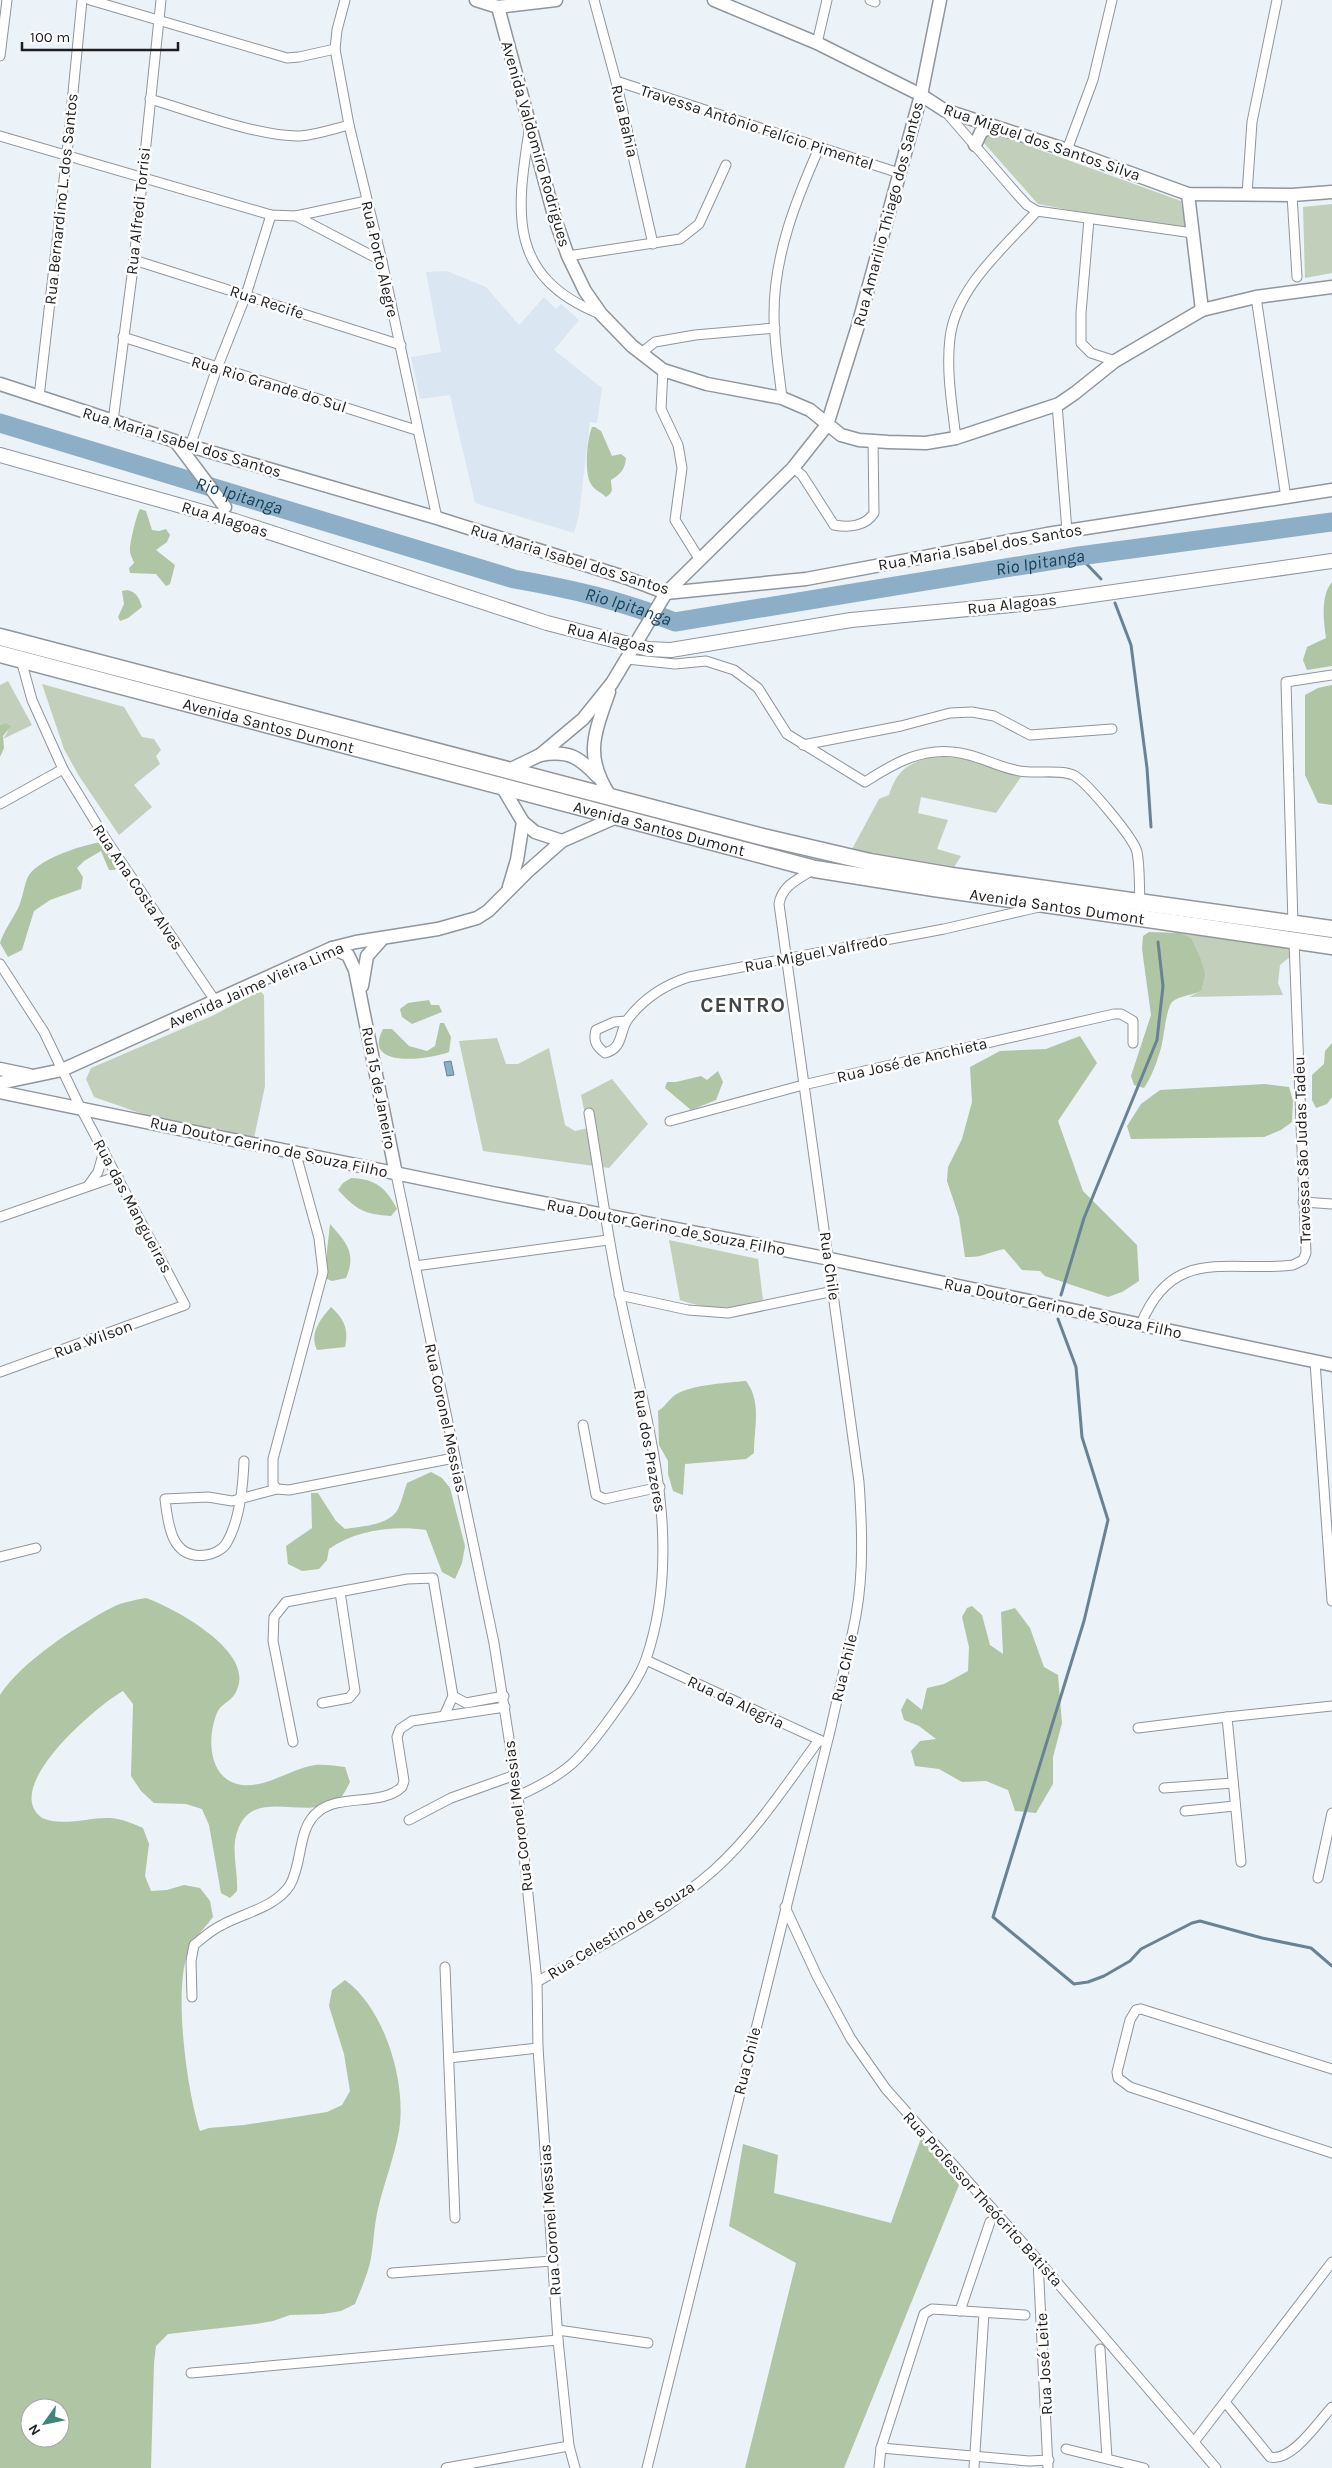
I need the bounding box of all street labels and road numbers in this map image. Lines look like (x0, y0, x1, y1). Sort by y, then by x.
street label: Avenida Valdomiro Rodrigues (497, 39, 575, 249)
street label: Travessa Antônio Felício Pimentel (638, 80, 876, 174)
street label: Rua Bahia (607, 83, 643, 159)
street label: Rua Bernardino L. dos Santos (40, 92, 82, 306)
street label: Rua Miguel dos Santos Silva (941, 99, 1143, 185)
street label: Rua Amarilio Thiago dos Santos (849, 100, 927, 328)
street label: Rua Alfredi Torrisi (122, 146, 154, 276)
street label: Rua Porto Alegre (357, 199, 403, 319)
street label: Rua Recife (228, 281, 306, 323)
street label: Rua Rio Grande do Sul (189, 351, 349, 417)
street label: Rua Maria Isabel dos Santos (80, 403, 284, 481)
street label: Rua Alagoas (179, 497, 271, 541)
street label: Rua Maria Isabel dos Santos (468, 520, 672, 598)
street label: Rua Maria Isabel dos Santos (876, 520, 1084, 574)
street label: Rua Alagoas (966, 590, 1058, 618)
street label: Rua Alagoas (565, 619, 657, 657)
street label: Avenida Santos Dumont (181, 693, 357, 757)
street label: Avenida Santos Dumont (572, 796, 747, 860)
street label: Rua Ana Costa Alves (89, 821, 187, 953)
street label: Avenida Santos Dumont (969, 884, 1146, 928)
street label: Rua Miguel Valfredo (743, 930, 889, 976)
street label: Avenida Jaime Vieira Lima (165, 938, 347, 1032)
street label: Rua 15 de Janeiro (358, 1025, 400, 1151)
street label: Rua José de Anchieta (835, 1033, 989, 1087)
street label: Travessa São Judas Tadeu (1289, 1056, 1315, 1244)
street label: Rua Doutor Gerino de Souza Filho (148, 1112, 390, 1182)
street label: Rua das Mangueiras (90, 1136, 176, 1276)
street label: Rua Doutor Gerino de Souza Filho (545, 1195, 787, 1259)
street label: Rua Chile (816, 1230, 844, 1302)
street label: Rua Doutor Gerino de Souza Filho (942, 1273, 1184, 1343)
street label: Rua Wilson (51, 1316, 135, 1362)
street label: Rua Coronel Messias (421, 1342, 471, 1494)
street label: Rua dos Prazeres (630, 1388, 670, 1514)
street label: Rua Chile (827, 1632, 861, 1704)
street label: Rua da Alegria (685, 1671, 787, 1733)
street label: Rua Coronel Messias (499, 1739, 537, 1893)
street label: Rua Celestino de Souza (544, 1877, 698, 1983)
street label: Rua Chile (729, 2025, 765, 2097)
street label: Rua Professor Theócrito Batista (899, 2108, 1067, 2290)
street label: Rua Coronel Messias (535, 2144, 565, 2296)
street label: Rua José Leite (1032, 2312, 1056, 2416)

